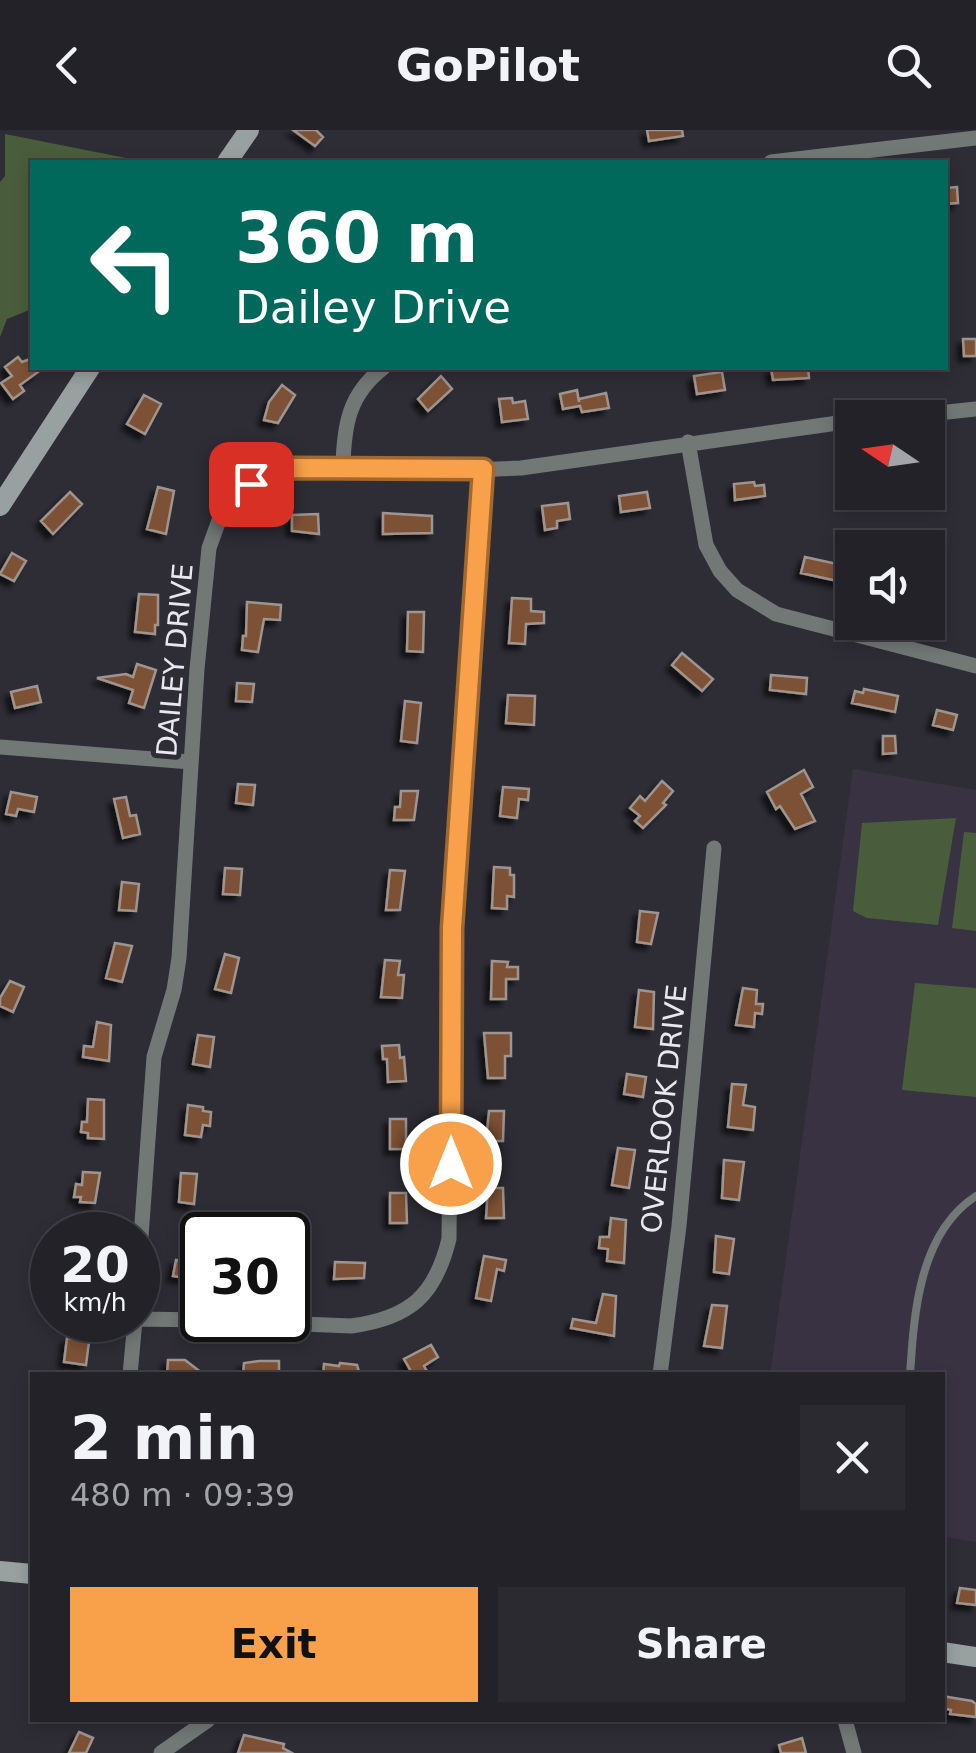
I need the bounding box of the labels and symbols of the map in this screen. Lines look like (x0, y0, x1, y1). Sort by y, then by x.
north arrow (835, 400, 945, 510)
pin (209, 442, 294, 527)
street label: DAILEY DRIVE (150, 562, 200, 758)
street label: OVERLOOK DRIVE (635, 983, 693, 1235)
position arrow (399, 1112, 503, 1216)
speed limit sign: 30 (180, 1212, 310, 1342)

